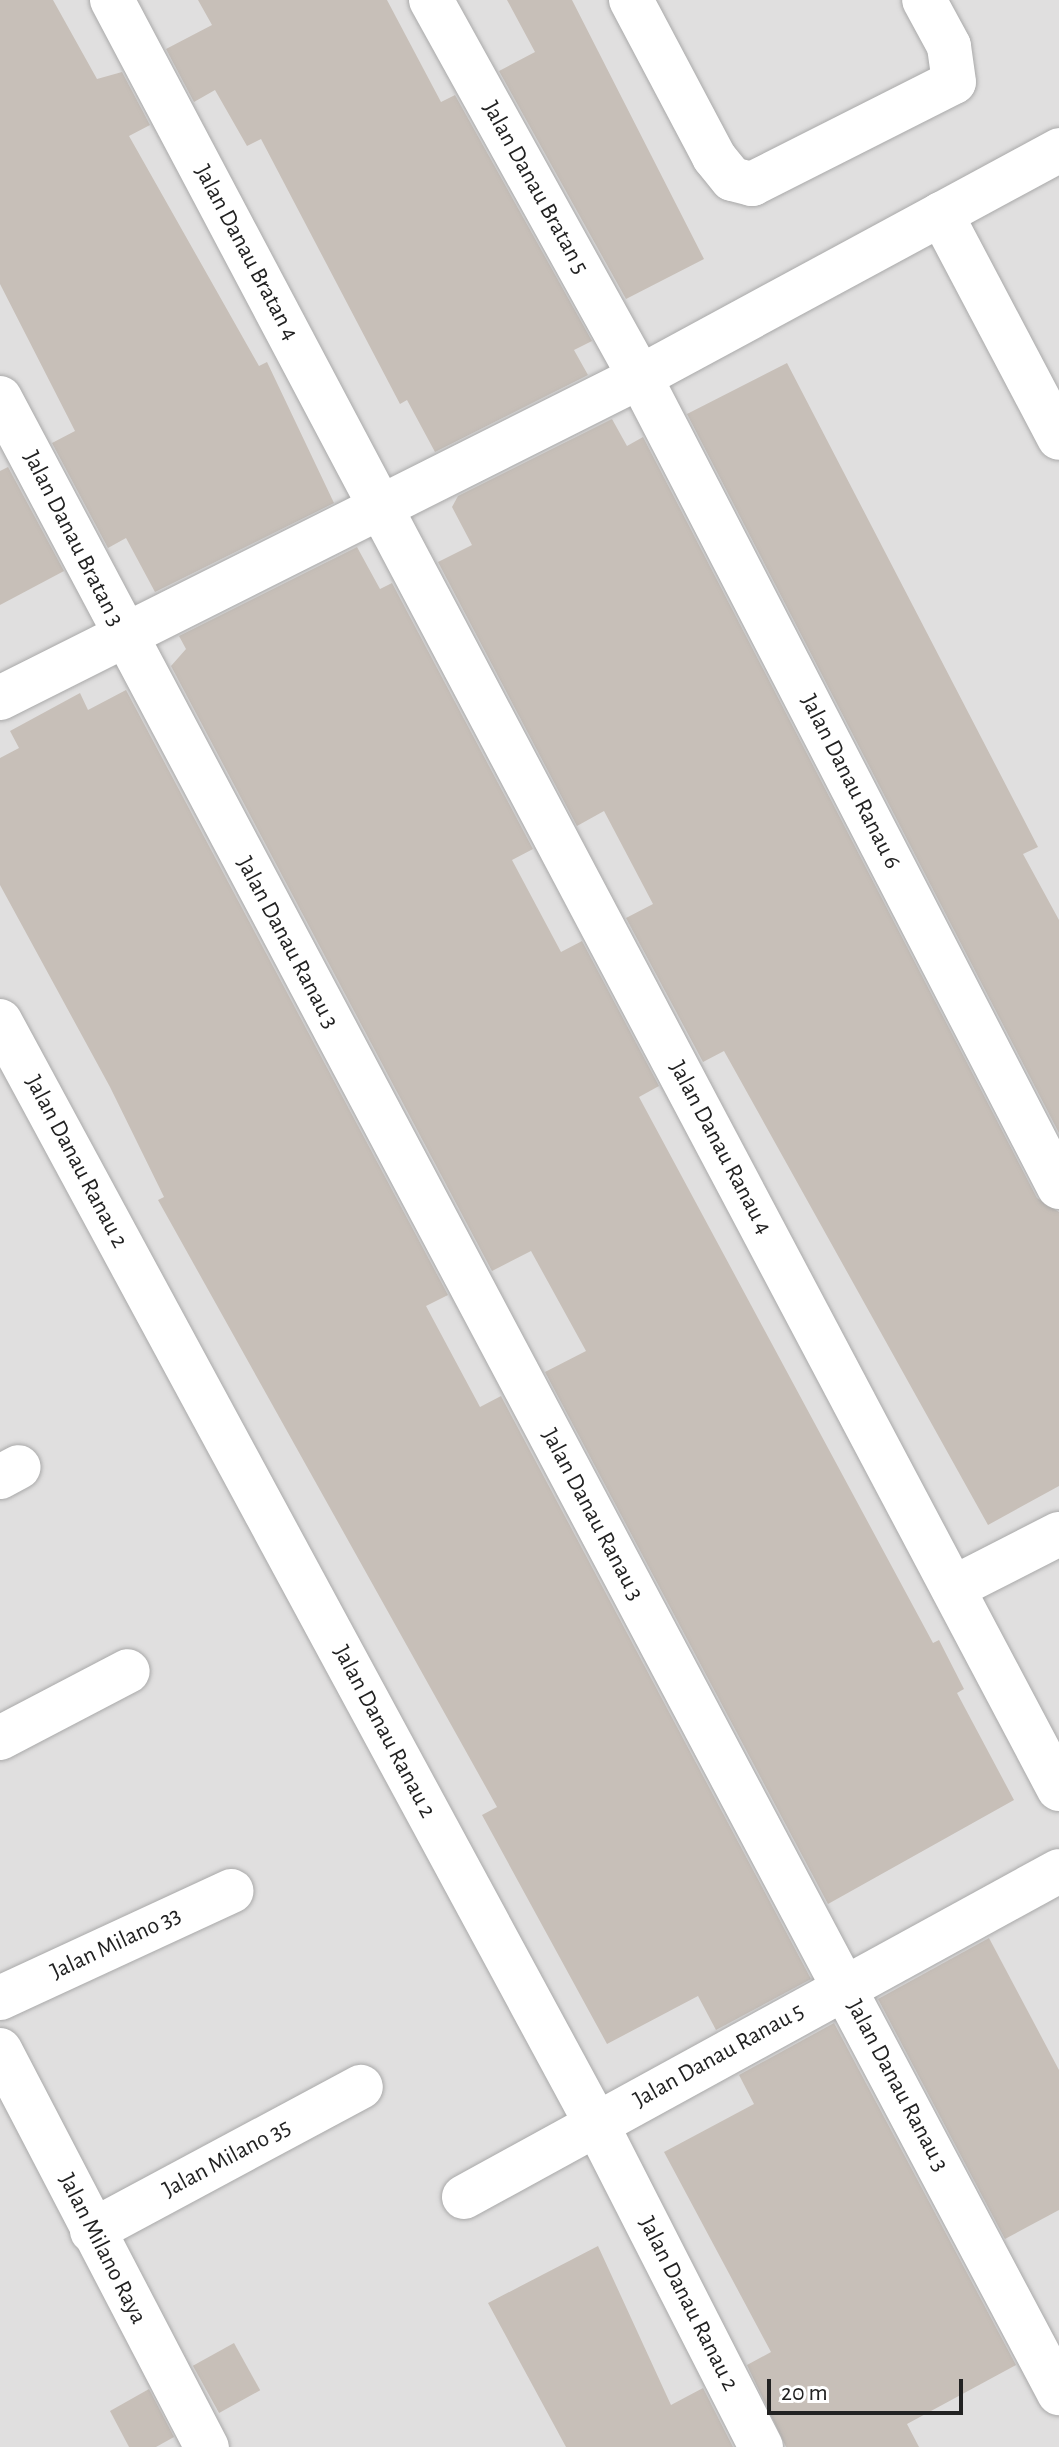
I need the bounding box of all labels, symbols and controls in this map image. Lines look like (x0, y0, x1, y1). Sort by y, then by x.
street label: Jalan Danau Bratan 5 (476, 96, 594, 280)
street label: Jalan Danau Bratan 4 (188, 160, 304, 346)
street label: Jalan Danau Bratan 3 (16, 446, 130, 632)
street label: Jalan Danau Ranau 6 (794, 690, 906, 874)
street label: Jalan Danau Ranau 3 (230, 852, 344, 1034)
street label: Jalan Danau Ranau 4 (662, 1056, 778, 1240)
street label: Jalan Danau Ranau 2 (18, 1071, 134, 1253)
street label: Jalan Danau Ranau 3 (535, 1424, 649, 1606)
street label: Jalan Danau Ranau 2 (326, 1641, 442, 1823)
street label: Jalan Milano 33 (46, 1901, 186, 1987)
street label: Jalan Danau Ranau 3 (840, 1995, 954, 2177)
street label: Jalan Danau Ranau 5 (629, 1997, 809, 2115)
street label: Jalan Milano 35 (158, 2113, 296, 2205)
street label: Jalan Milano Raya (52, 2169, 152, 2329)
street label: Jalan Danau Ranau 2 (632, 2212, 744, 2396)
scale bar (771, 2363, 967, 2413)
text: 20 m (781, 2381, 828, 2405)

